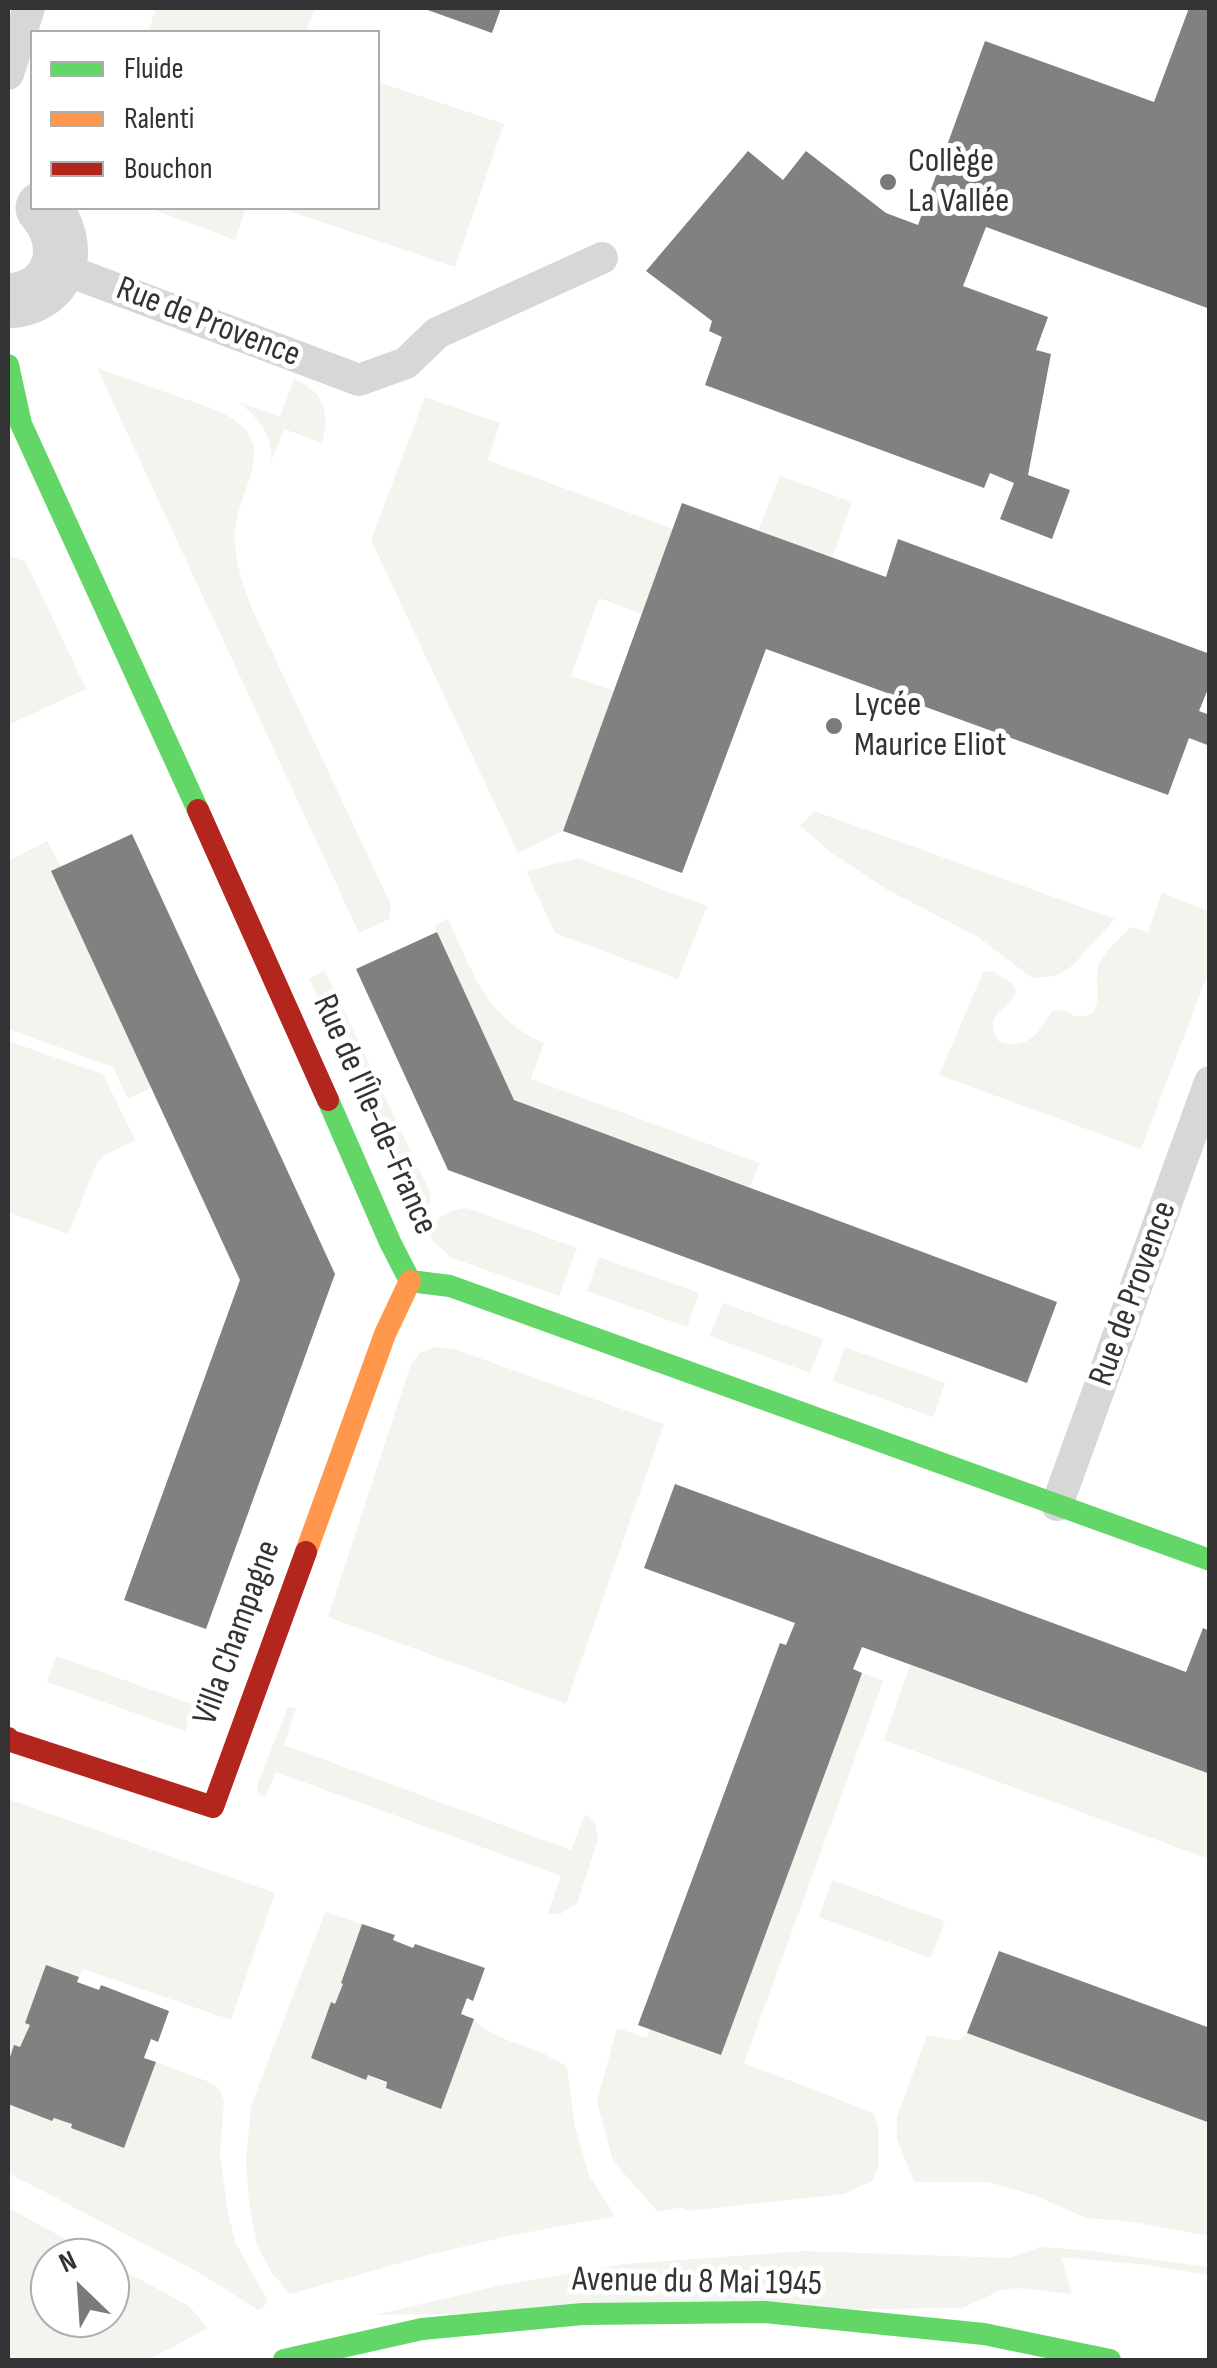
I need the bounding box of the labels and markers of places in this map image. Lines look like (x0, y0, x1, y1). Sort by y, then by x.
place label: Collège La Vallée (908, 141, 1009, 223)
marker: Collège La Vallée (877, 171, 899, 193)
place label: Lycée Maurice Eliot (854, 685, 1006, 767)
marker: Lycée Maurice Eliot (823, 715, 845, 737)

